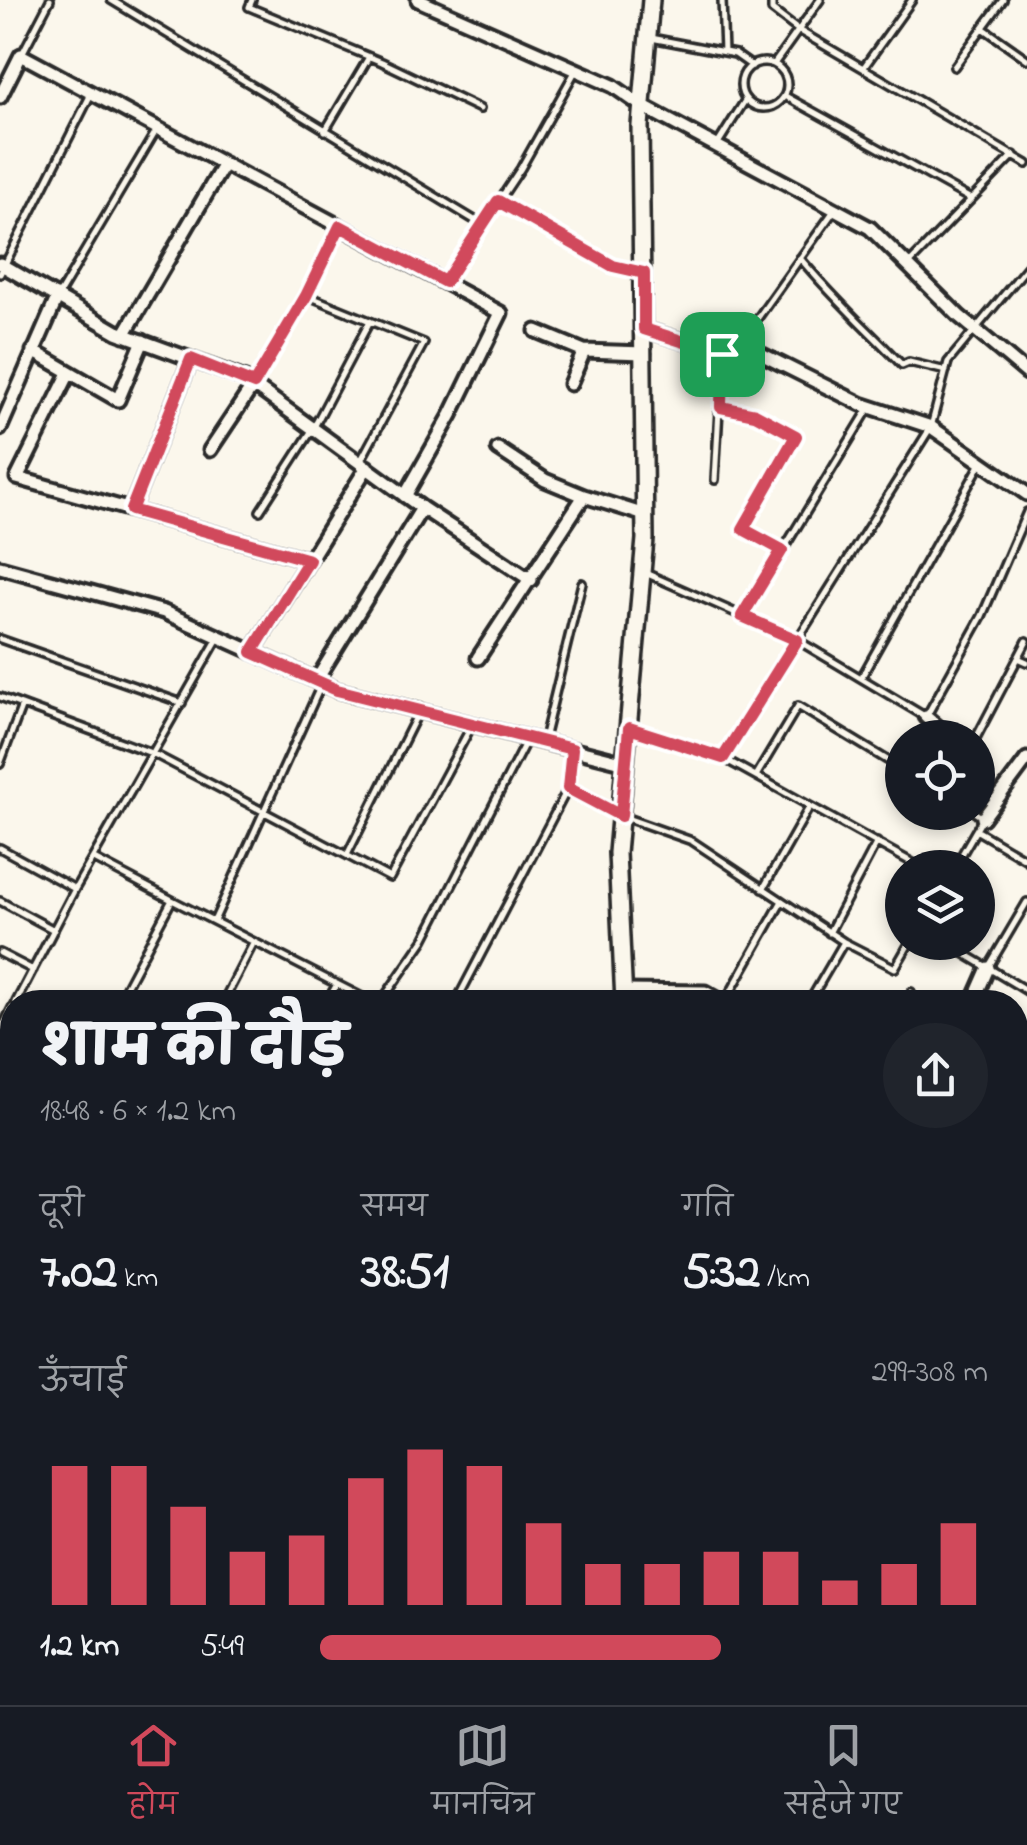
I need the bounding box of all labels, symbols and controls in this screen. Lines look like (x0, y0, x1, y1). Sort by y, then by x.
pin (680, 312, 765, 397)
icon: arrive (695, 327, 750, 382)
map controls (885, 720, 995, 960)
button: locate (885, 720, 995, 830)
button: layers (885, 850, 995, 960)
text: शाम की दौड़ (40, 1011, 347, 1091)
button: share (883, 1023, 988, 1128)
text: 18:48 · 6 × 1.2 km (40, 1089, 236, 1136)
text: दूरी (40, 1189, 84, 1230)
text: समय (361, 1189, 428, 1230)
text: गति (682, 1189, 733, 1230)
text: 7.02 (40, 1237, 117, 1310)
text: 38:51 (361, 1237, 449, 1310)
text: 5:32 (682, 1237, 760, 1310)
text: km (117, 1259, 158, 1300)
text: /km (760, 1259, 810, 1300)
text: 299–308 m (872, 1350, 988, 1397)
text: ऊँचाई (40, 1360, 126, 1407)
text: 1.2 km (40, 1624, 119, 1671)
text: 5:49 (200, 1624, 244, 1671)
tab: होम (126, 1718, 181, 1835)
tab: मानचित्र (432, 1718, 534, 1835)
tab: सहेजे गए (785, 1718, 901, 1835)

